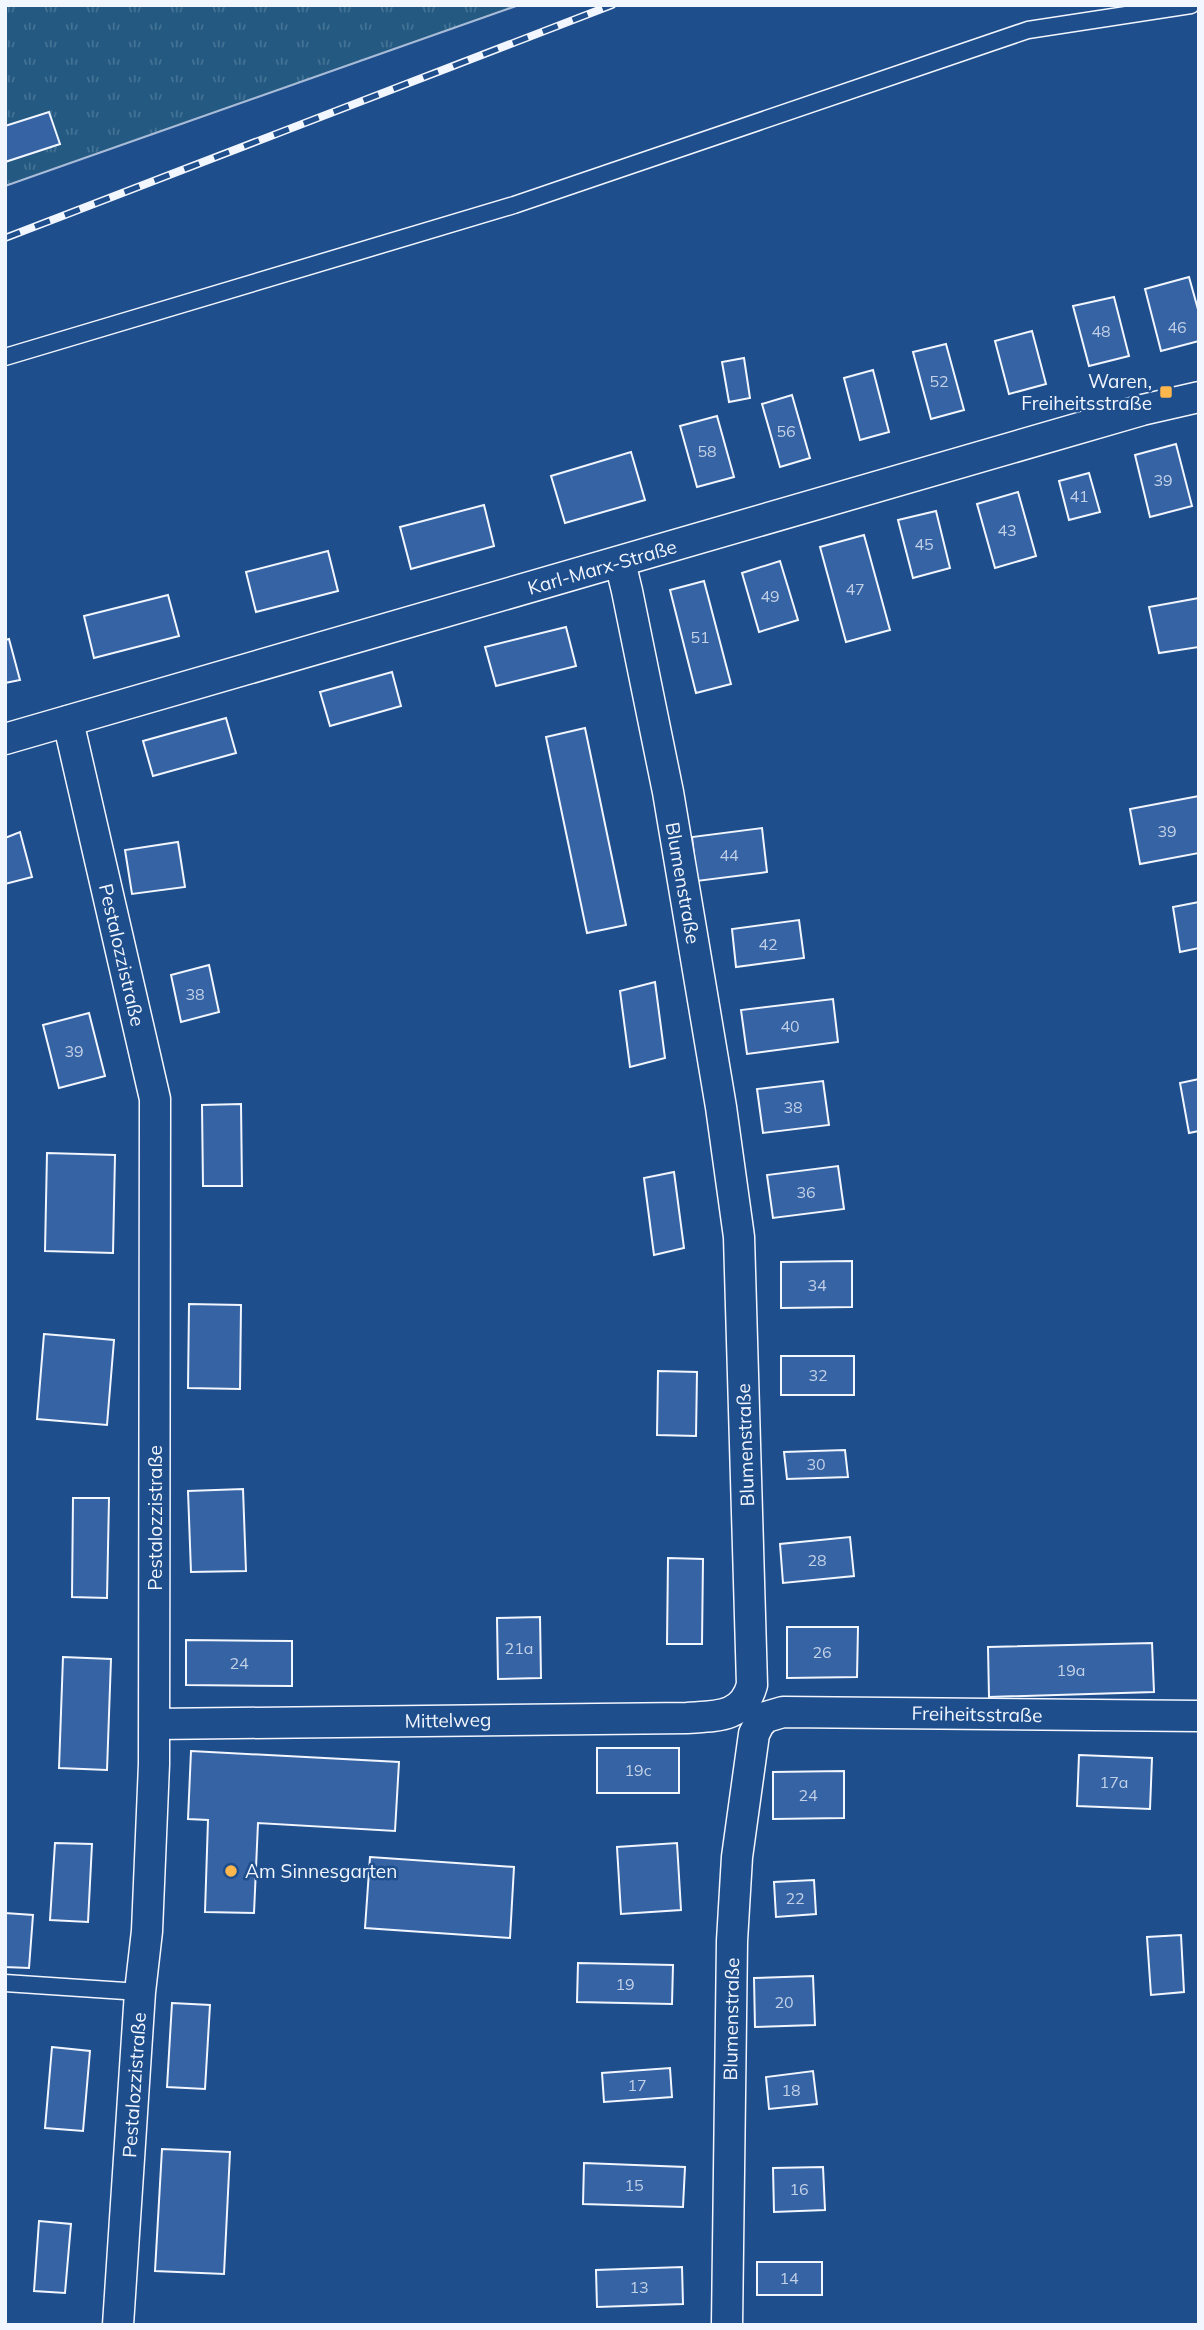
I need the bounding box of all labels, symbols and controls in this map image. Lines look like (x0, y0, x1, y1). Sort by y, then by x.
house number: 46 (1167, 317, 1187, 337)
house number: 48 (1091, 321, 1111, 341)
place label: Waren, Freiheitsstraße (1021, 369, 1152, 415)
house number: 52 (929, 371, 949, 391)
marker: Waren, Freiheitsstraße (1158, 384, 1174, 400)
house number: 56 (776, 421, 796, 441)
house number: 58 (697, 441, 717, 461)
house number: 39 (1153, 470, 1173, 490)
house number: 41 (1069, 486, 1089, 506)
house number: 43 (997, 520, 1017, 540)
street label: Karl-Marx-Straße (525, 534, 679, 600)
house number: 45 (914, 534, 934, 554)
house number: 47 (845, 579, 865, 599)
house number: 49 (760, 586, 780, 606)
house number: 51 (690, 627, 710, 647)
street label: Blumenstraße (660, 820, 706, 946)
house number: 39 (1157, 821, 1177, 841)
house number: 44 (719, 845, 739, 865)
street label: Pestalozzistraße (94, 881, 150, 1029)
house number: 42 (758, 934, 778, 954)
house number: 38 (185, 984, 205, 1004)
house number: 40 (780, 1016, 800, 1036)
house number: 39 (64, 1041, 84, 1061)
house number: 38 (783, 1097, 803, 1117)
house number: 36 (796, 1182, 816, 1202)
house number: 34 (807, 1275, 827, 1295)
house number: 32 (808, 1365, 828, 1385)
street label: Blumenstraße (731, 1383, 759, 1507)
street label: Pestalozzistraße (143, 1445, 167, 1591)
house number: 30 (806, 1454, 826, 1474)
house number: 28 (807, 1550, 827, 1570)
house number: 21a (505, 1638, 533, 1658)
house number: 26 (812, 1642, 832, 1662)
house number: 24 (229, 1653, 249, 1673)
house number: 19a (1057, 1660, 1085, 1680)
street label: Freiheitsstraße (911, 1701, 1043, 1727)
street label: Mittelweg (404, 1707, 492, 1733)
house number: 19c (624, 1760, 652, 1780)
house number: 17a (1100, 1772, 1128, 1792)
house number: 24 (798, 1785, 818, 1805)
place label: Am Sinnesgarten (245, 1859, 397, 1883)
marker: Am Sinnesgarten (223, 1863, 239, 1879)
house number: 22 (785, 1888, 805, 1908)
street label: Blumenstraße (718, 1957, 744, 2081)
house number: 19 (615, 1974, 635, 1994)
house number: 20 (774, 1992, 794, 2012)
street label: Pestalozzistraße (117, 2011, 151, 2159)
house number: 17 (627, 2075, 647, 2095)
house number: 18 (781, 2080, 801, 2100)
house number: 15 (624, 2175, 644, 2195)
house number: 16 (789, 2179, 809, 2199)
house number: 14 (779, 2268, 799, 2288)
house number: 13 (629, 2277, 649, 2297)

